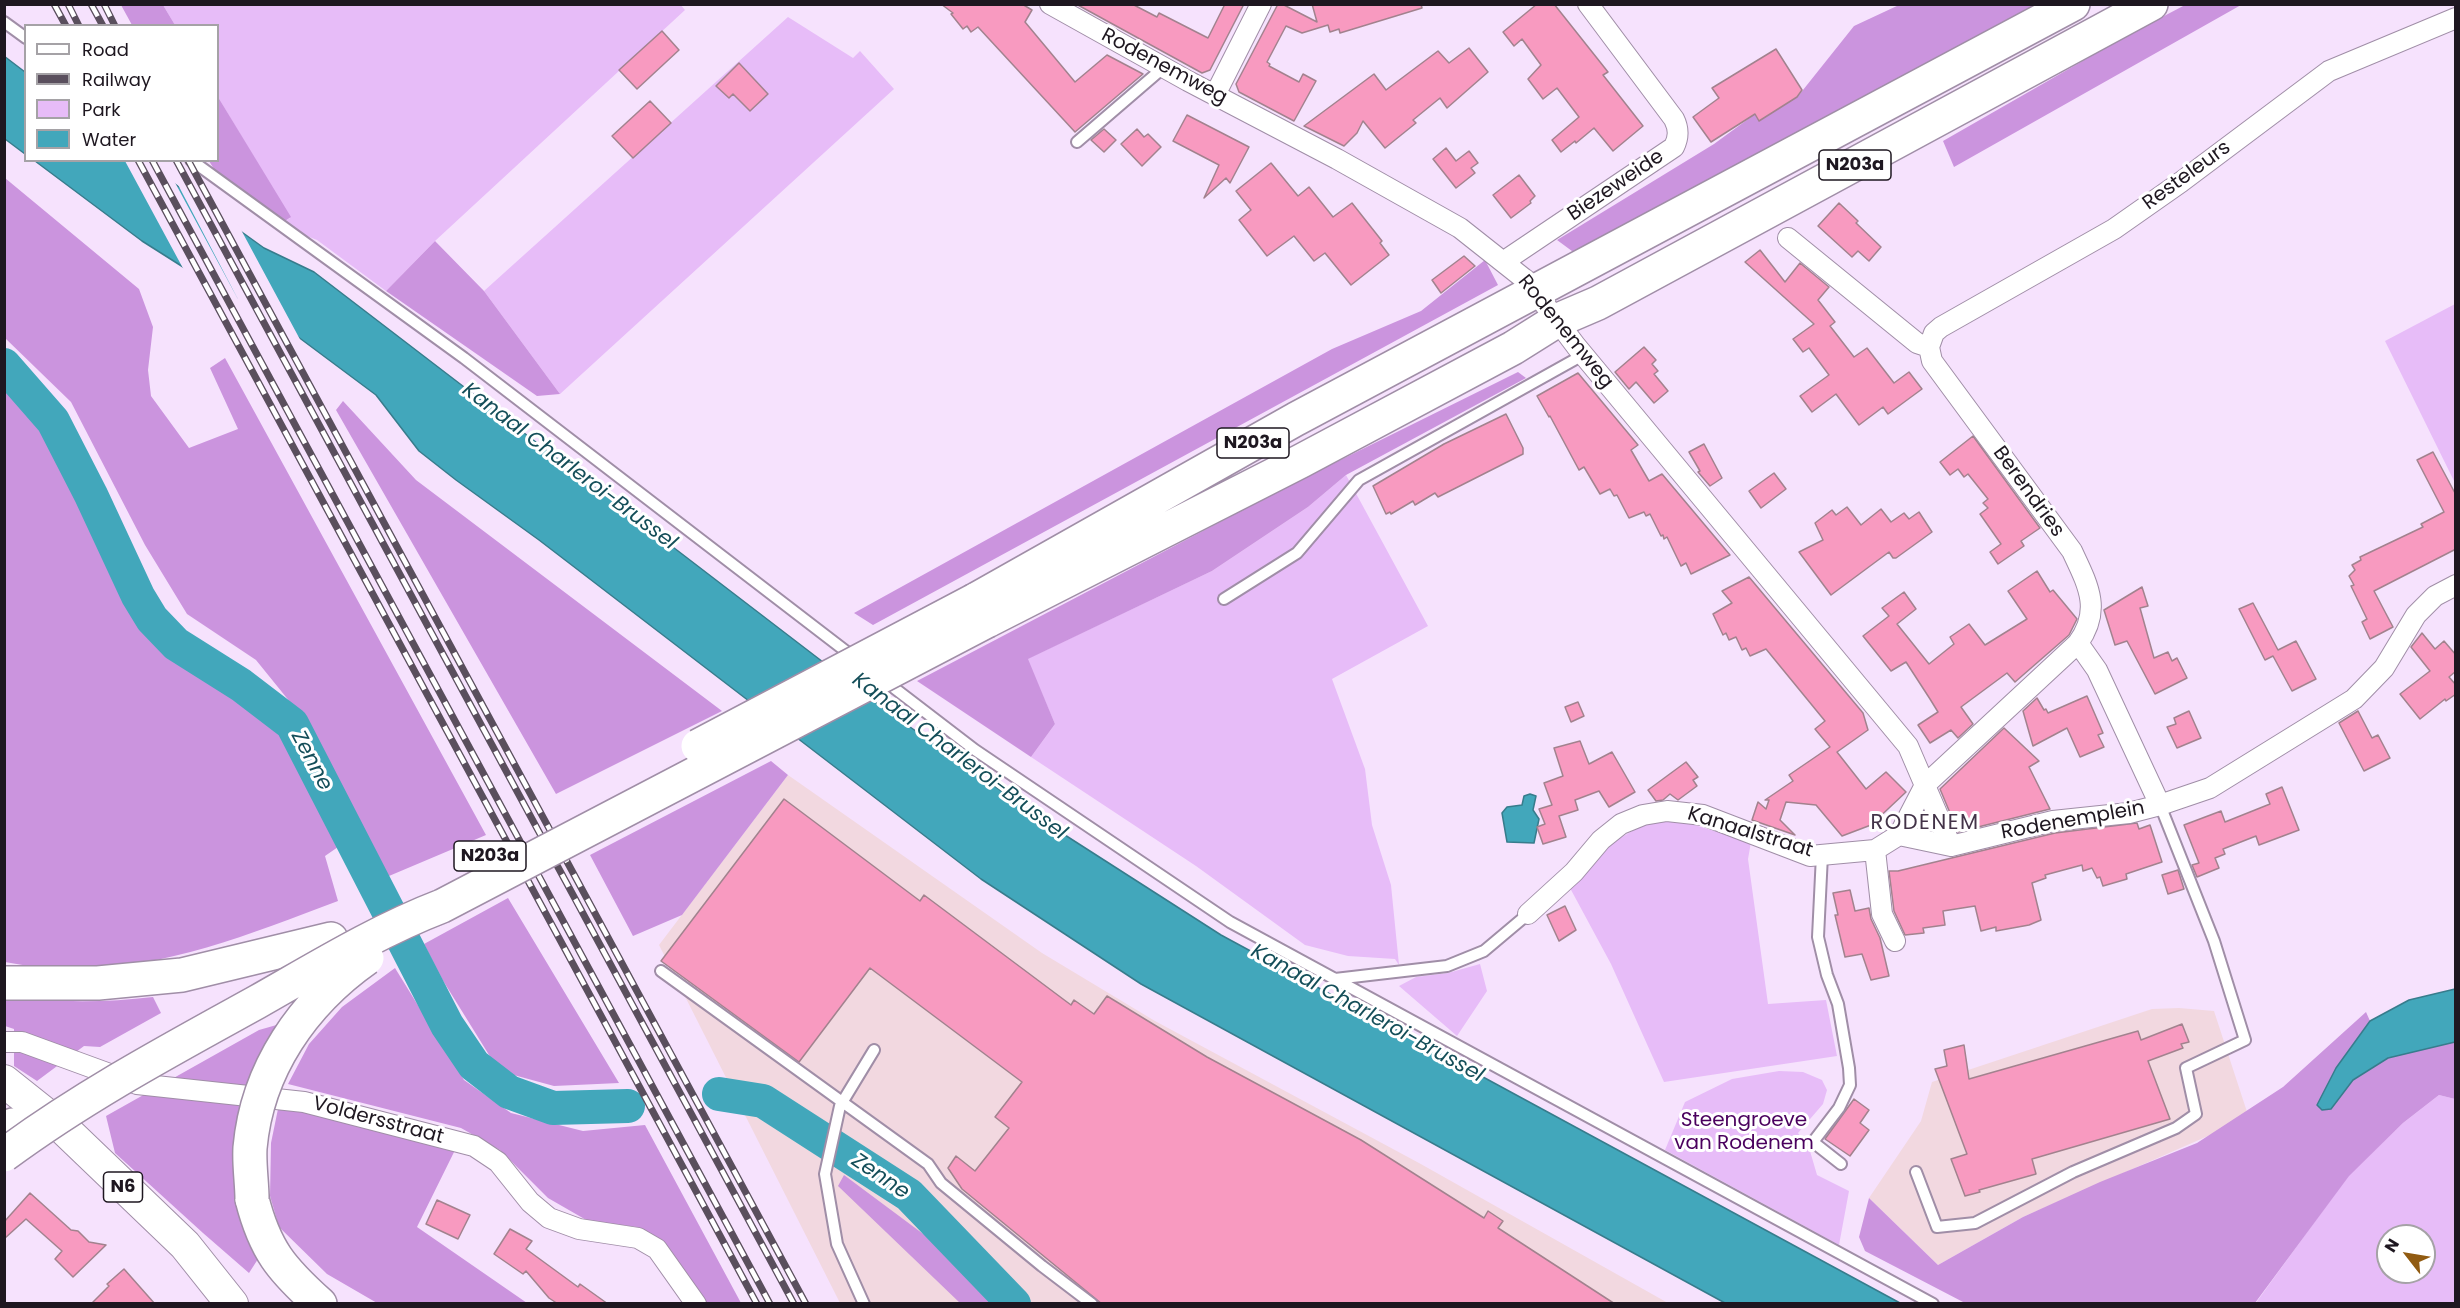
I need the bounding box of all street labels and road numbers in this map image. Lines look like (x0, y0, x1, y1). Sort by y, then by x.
street label: Rodenemweg (1097, 24, 1231, 110)
street label: Resteleurs (2138, 136, 2236, 216)
street label: Biezeweide (1563, 145, 1669, 227)
road number: N203a (1819, 150, 1891, 180)
street label: Rodenemweg (1512, 270, 1618, 394)
road number: N203a (1217, 428, 1289, 458)
street label: Berendries (1987, 442, 2069, 542)
street label: Rodenemplein (1999, 797, 2147, 845)
street label: Kanaalstraat (1684, 803, 1816, 863)
road number: N203a (454, 841, 526, 871)
street label: Voldersstraat (310, 1092, 446, 1150)
road number: N6 (104, 1172, 142, 1202)

